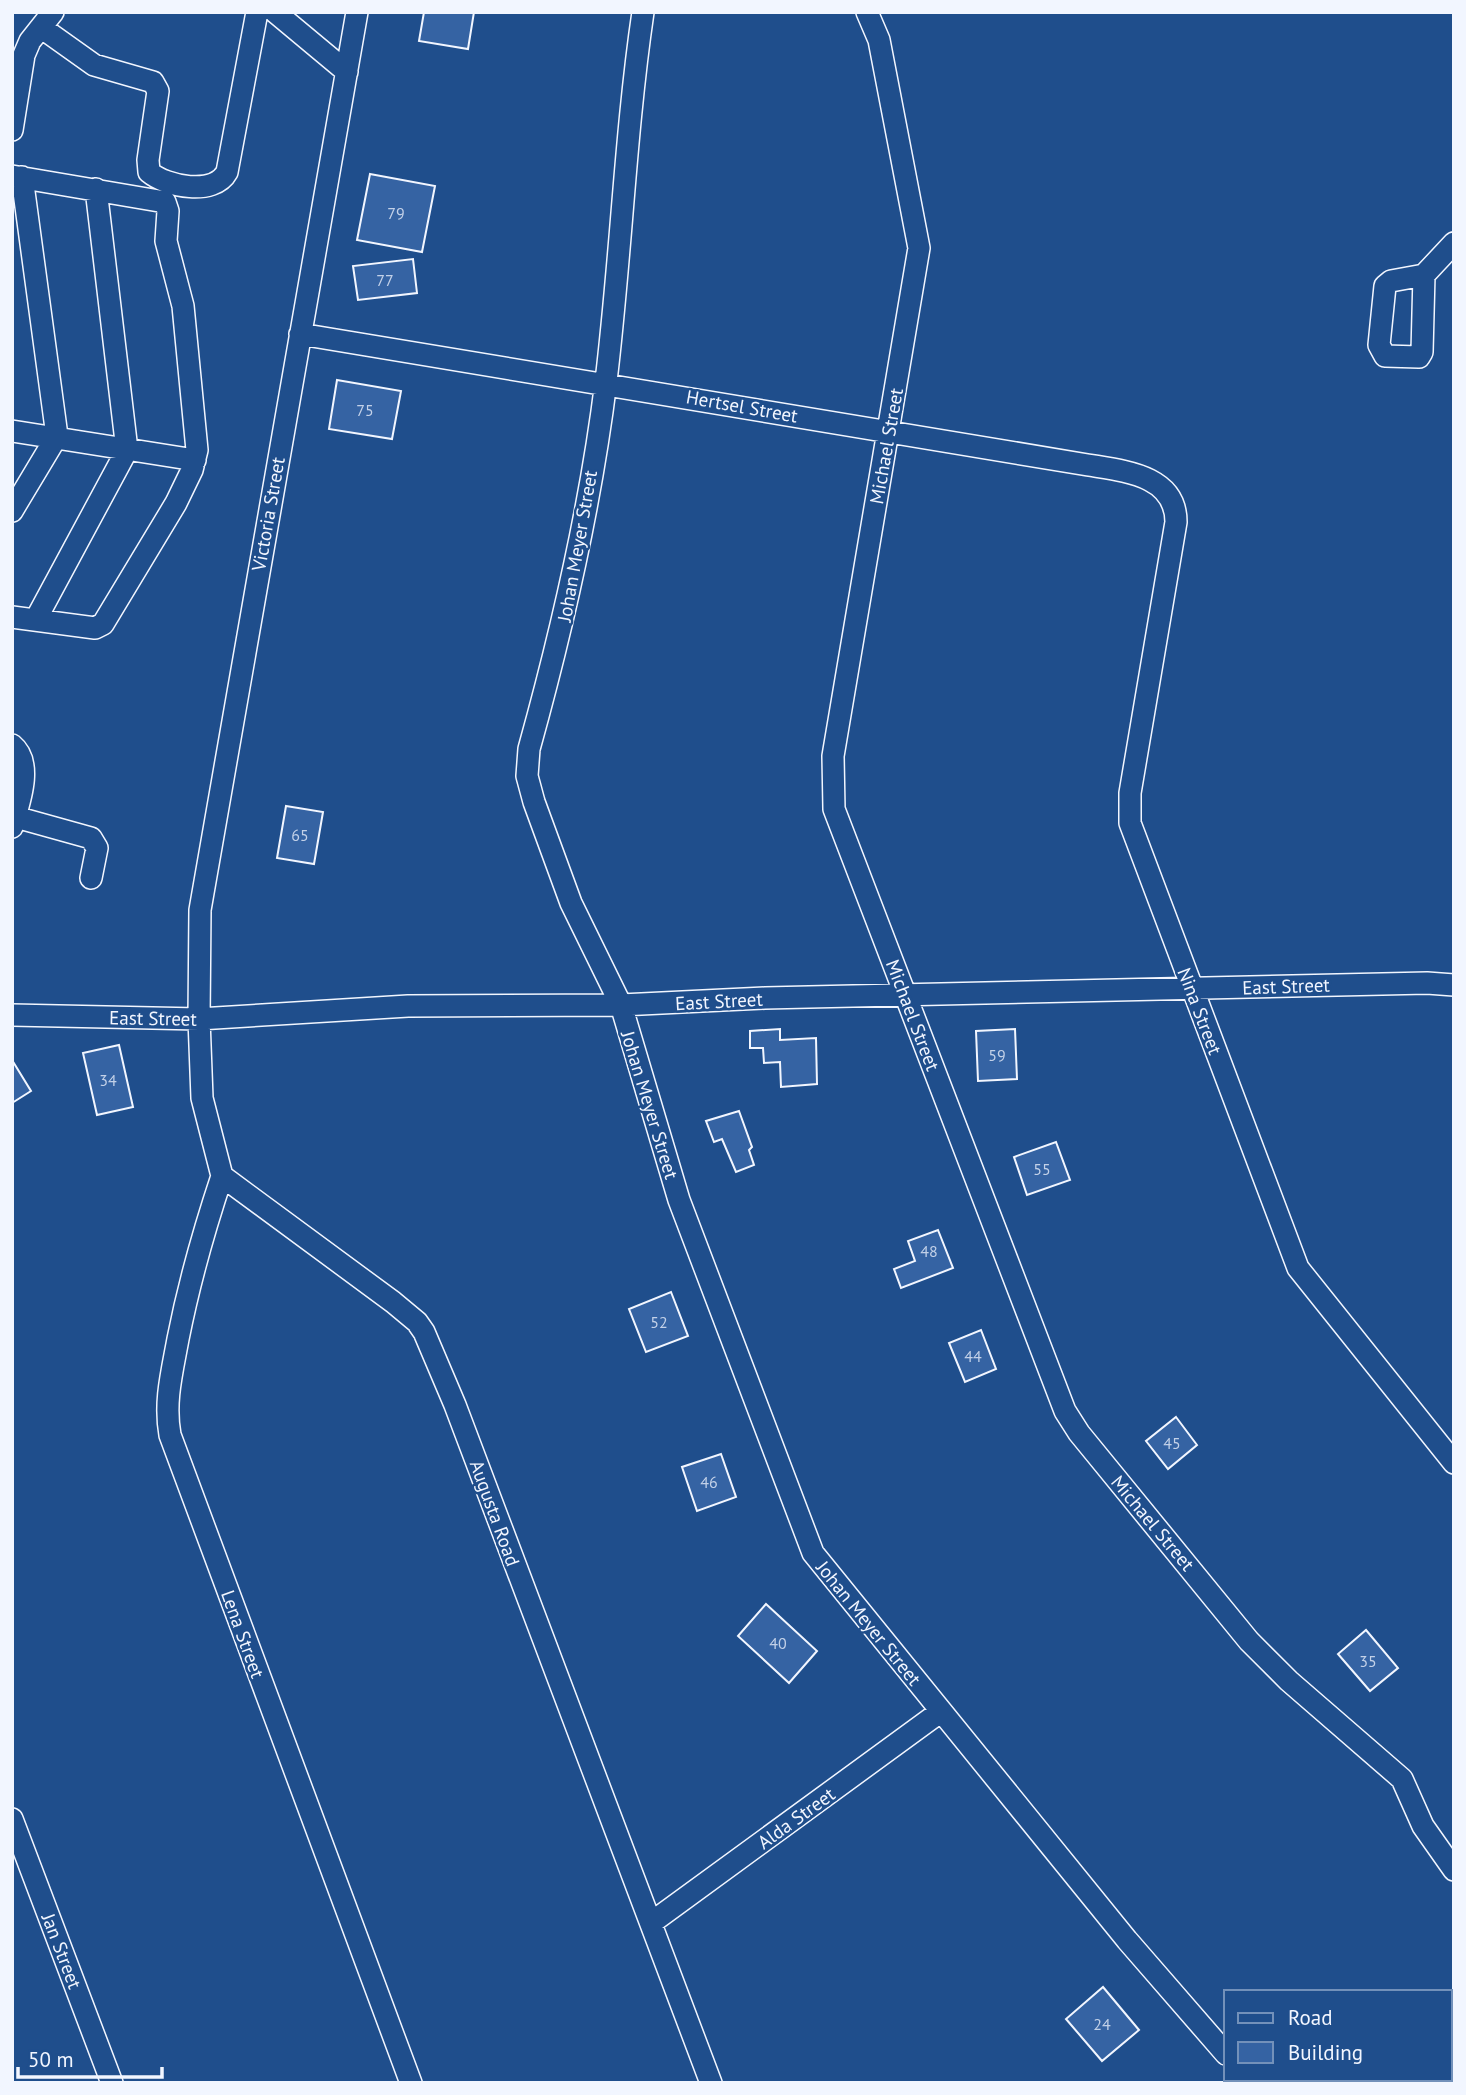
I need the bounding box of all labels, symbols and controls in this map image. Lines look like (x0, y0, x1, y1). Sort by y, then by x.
house number: 79 (387, 203, 405, 223)
house number: 77 (376, 270, 394, 290)
street label: Hertsel Street (684, 384, 800, 428)
street label: Michael Street (864, 386, 908, 506)
house number: 75 (356, 400, 374, 420)
street label: Victoria Street (246, 455, 290, 574)
street label: Johan Meyer Street (552, 468, 602, 625)
house number: 65 (291, 825, 309, 845)
street label: Michael Street (881, 956, 945, 1075)
street label: Nina Street (1172, 964, 1228, 1058)
street label: East Street (1242, 972, 1331, 1000)
street label: East Street (675, 987, 764, 1015)
street label: East Street (109, 1005, 198, 1031)
street label: Johan Meyer Street (616, 1027, 684, 1182)
house number: 59 (988, 1045, 1006, 1065)
house number: 34 (99, 1070, 117, 1090)
house number: 55 (1033, 1159, 1051, 1179)
house number: 48 (920, 1241, 938, 1261)
house number: 52 (650, 1312, 668, 1332)
house number: 44 (964, 1346, 982, 1366)
house number: 45 (1163, 1433, 1181, 1453)
street label: Augusta Road (465, 1457, 525, 1569)
street label: Michael Street (1106, 1470, 1200, 1576)
house number: 46 (700, 1472, 718, 1492)
street label: Johan Meyer Street (811, 1555, 927, 1691)
street label: Lena Street (216, 1587, 270, 1682)
house number: 40 (769, 1633, 787, 1653)
house number: 35 (1359, 1651, 1377, 1671)
street label: Alda Street (753, 1782, 840, 1854)
street label: Jan Street (36, 1909, 88, 1993)
legend (1224, 1990, 1452, 2081)
text: Road (1288, 2004, 1332, 2031)
house number: 24 (1093, 2014, 1111, 2034)
scale bar (18, 2036, 161, 2080)
text: Building (1288, 2039, 1363, 2066)
text: 50 m (28, 2046, 74, 2073)

